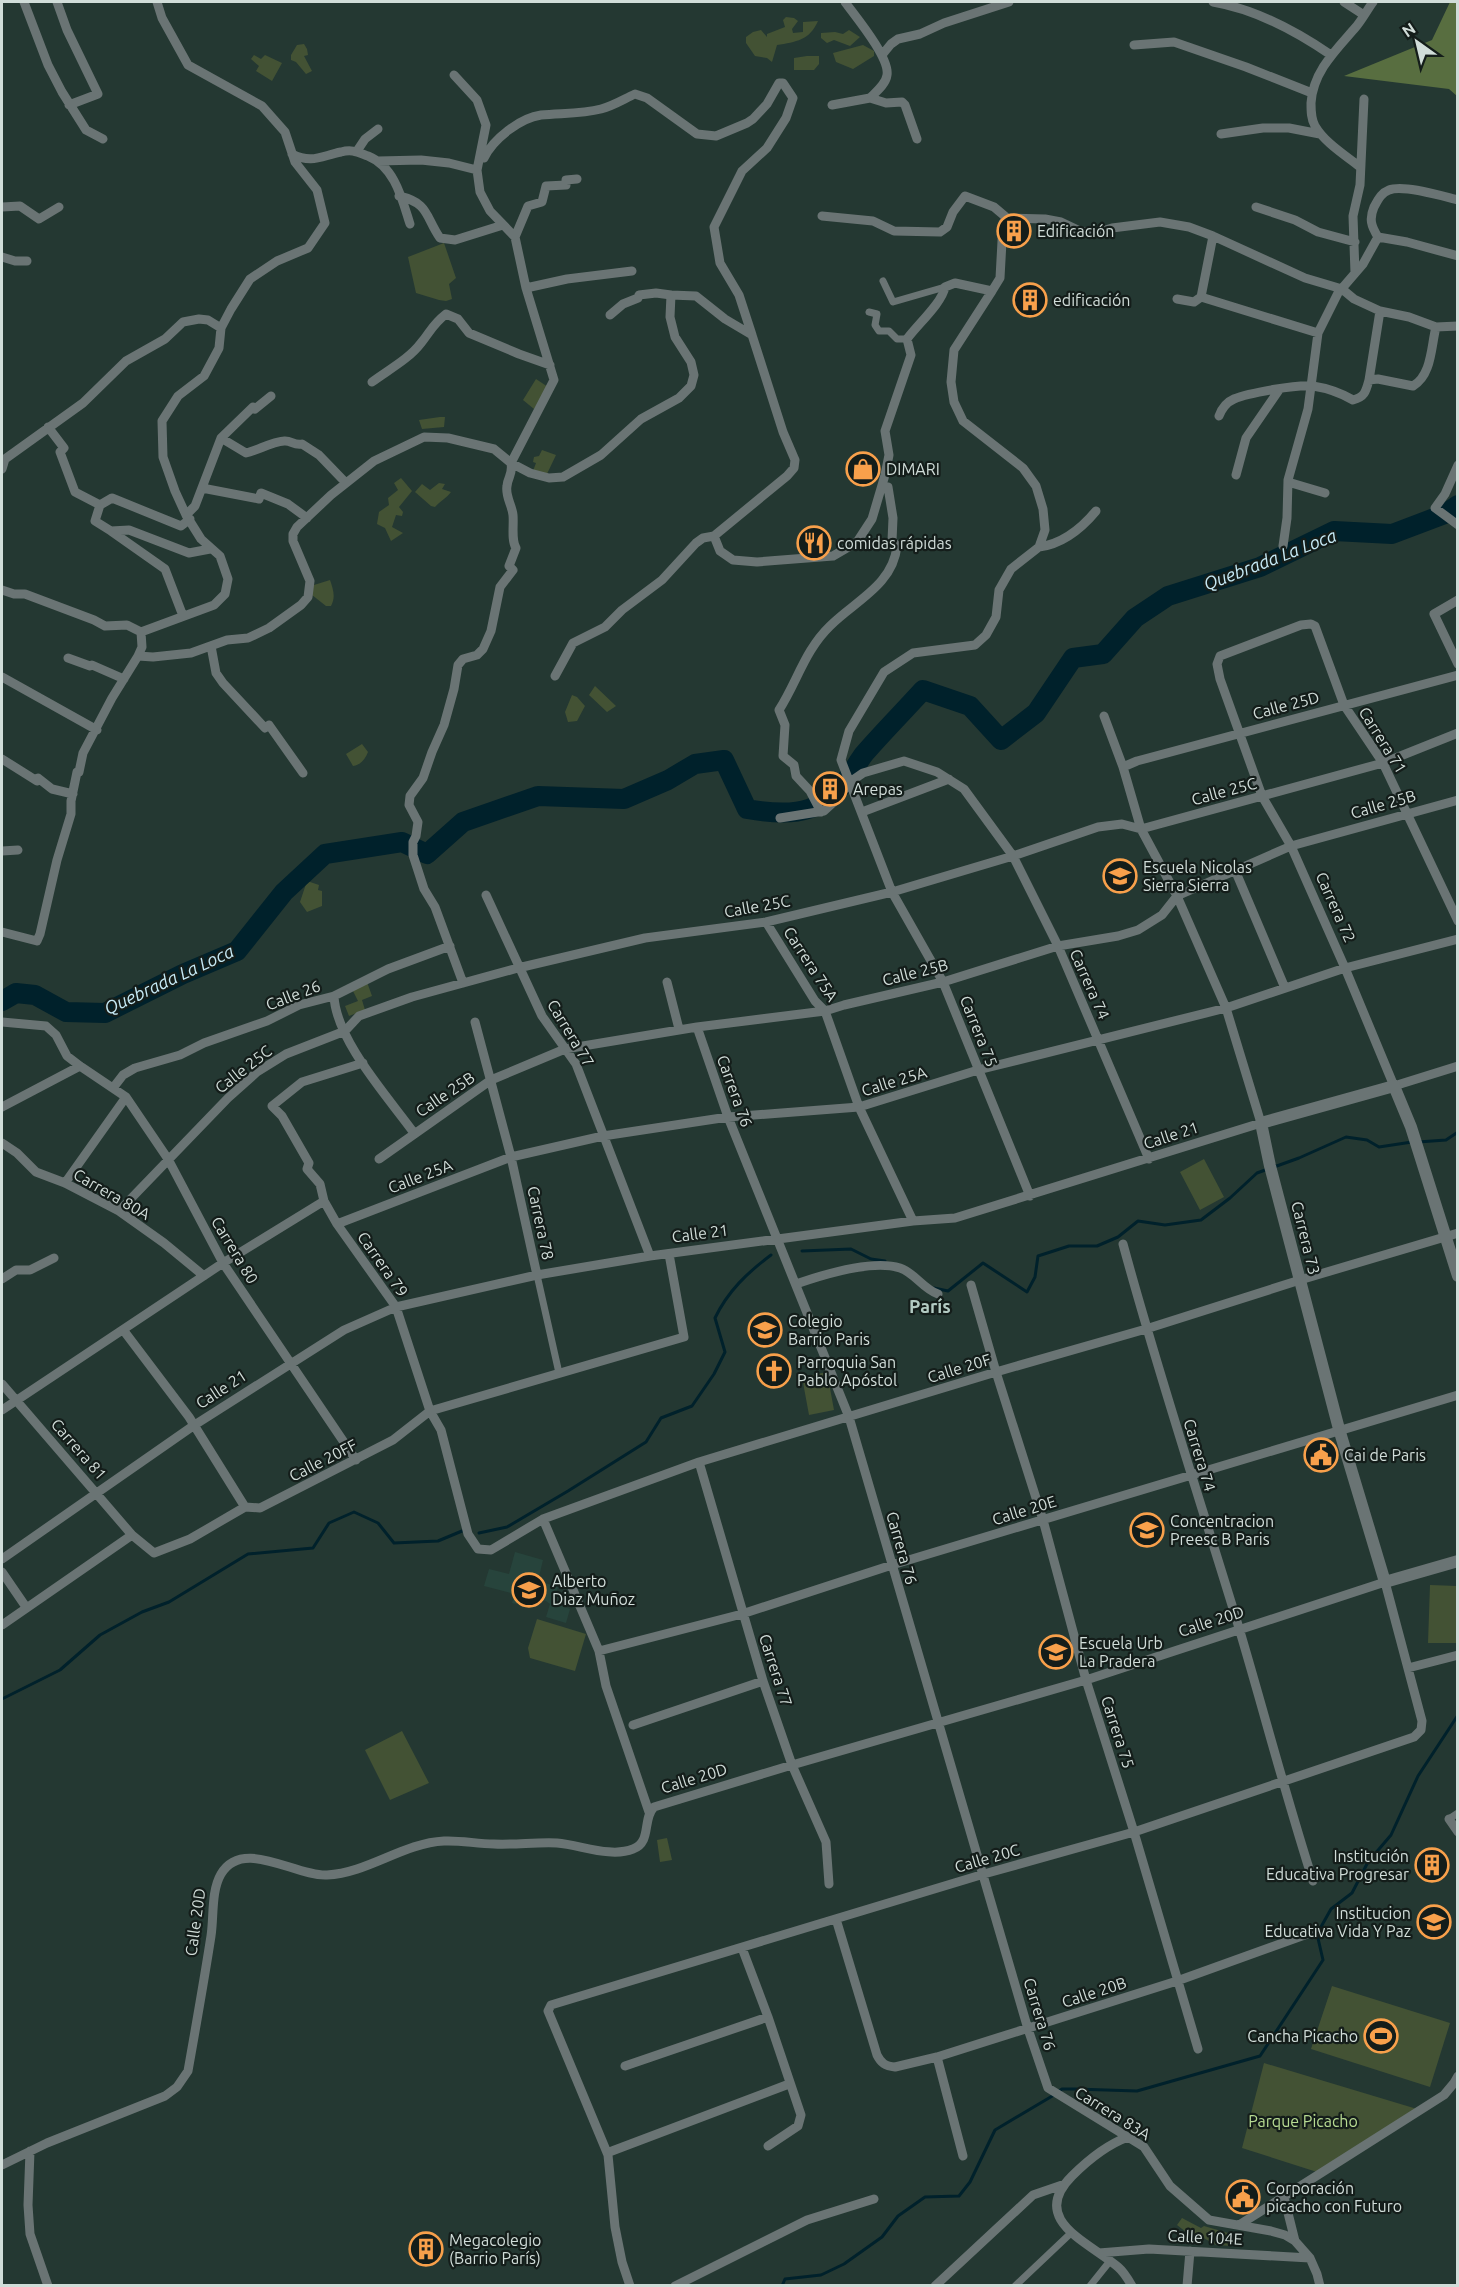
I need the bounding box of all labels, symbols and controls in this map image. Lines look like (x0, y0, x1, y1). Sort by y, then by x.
north arrow (1387, 12, 1447, 72)
text: N (1399, 19, 1419, 40)
building icon: Edificación (996, 213, 1032, 249)
place label: Edificación (1037, 222, 1115, 240)
building icon: edificación (1012, 282, 1048, 318)
place label: edificación (1053, 291, 1131, 309)
shop icon: DIMARI (845, 451, 881, 487)
place label: DIMARI (886, 460, 940, 478)
water label: Quebrada La Loca (1200, 524, 1339, 595)
restaurant icon: comidas rápidas (796, 525, 832, 561)
place label: comidas rápidas (837, 534, 952, 552)
street label: Calle 25D (1251, 687, 1321, 723)
street label: Carrera 71 (1355, 703, 1411, 777)
building icon: Arepas (812, 771, 848, 807)
street label: Calle 25C (1189, 774, 1259, 808)
place label: Arepas (853, 780, 903, 798)
street label: Calle 25B (1348, 786, 1418, 822)
school or university icon: Escuela Nicolas Sierra Sierra (1102, 858, 1138, 894)
place label: Escuela Nicolas Sierra Sierra (1143, 858, 1252, 894)
street label: Carrera 72 (1313, 869, 1359, 945)
street label: Calle 25C (723, 891, 792, 921)
street label: Carrera 75A (780, 923, 842, 1005)
water label: Quebrada La Loca (101, 940, 237, 1019)
street label: Carrera 74 (1067, 946, 1113, 1022)
street label: Calle 25B (880, 955, 950, 989)
street label: Calle 26 (263, 976, 323, 1014)
street label: Carrera 75 (957, 993, 1001, 1069)
street label: Carrera 77 (544, 996, 598, 1070)
street label: Calle 25C (211, 1041, 275, 1097)
street label: Carrera 76 (714, 1053, 756, 1129)
street label: Calle 25A (859, 1062, 929, 1099)
street label: Calle 25B (412, 1068, 478, 1120)
street label: Calle 21 (1141, 1118, 1201, 1152)
street label: Calle 25A (385, 1155, 455, 1196)
street label: Carrera 80A (71, 1165, 154, 1223)
street label: Carrera 78 (524, 1184, 558, 1262)
street label: Carrera 73 (1288, 1199, 1324, 1277)
street label: Carrera 80 (208, 1213, 262, 1287)
street label: Calle 21 (671, 1221, 729, 1245)
street label: Carrera 79 (354, 1228, 412, 1300)
district label: París (909, 1296, 951, 1316)
school or university icon: Colegio Barrio Paris (747, 1312, 783, 1348)
place label: Colegio Barrio Paris (788, 1312, 870, 1348)
street label: Calle 20F (925, 1350, 993, 1386)
church icon: Parroquia San Pablo Apóstol (756, 1353, 792, 1389)
place label: Parroquia San Pablo Apóstol (797, 1353, 897, 1389)
street label: Calle 21 (192, 1366, 250, 1412)
street label: Carrera 81 (48, 1415, 110, 1483)
street label: Carrera 74 (1180, 1417, 1220, 1493)
street label: Calle 20FF (286, 1435, 360, 1485)
public building icon: Cai de Paris (1303, 1437, 1339, 1473)
place label: Cai de Paris (1344, 1446, 1426, 1464)
street label: Calle 20E (990, 1492, 1058, 1528)
street label: Carrera 76 (883, 1509, 921, 1587)
school or university icon: Concentracion Preesc B Paris (1129, 1512, 1165, 1548)
place label: Concentracion Preesc B Paris (1170, 1512, 1274, 1548)
school or university icon: Alberto Diaz Muñoz (511, 1572, 547, 1608)
place label: Alberto Diaz Muñoz (552, 1572, 635, 1608)
street label: Calle 20D (1176, 1602, 1246, 1640)
street label: Carrera 77 (756, 1632, 796, 1708)
school or university icon: Escuela Urb La Pradera (1038, 1634, 1074, 1670)
place label: Escuela Urb La Pradera (1079, 1634, 1163, 1670)
street label: Carrera 75 (1098, 1694, 1138, 1770)
street label: Calle 20D (659, 1759, 729, 1797)
street label: Calle 20C (952, 1840, 1022, 1876)
place label: Institución Educativa Progresar (1266, 1847, 1409, 1883)
building icon: Institución Educativa Progresar (1414, 1847, 1450, 1883)
street label: Calle 20D (181, 1887, 209, 1957)
place label: Institucion Educativa Vida Y Paz (1264, 1904, 1411, 1940)
school or university icon: Institucion Educativa Vida Y Paz (1416, 1904, 1452, 1940)
street label: Calle 20B (1059, 1973, 1129, 2011)
street label: Carrera 76 (1020, 1976, 1060, 2052)
sports icon: Cancha Picacho (1363, 2018, 1399, 2054)
place label: Cancha Picacho (1247, 2027, 1358, 2045)
street label: Carrera 83A (1072, 2083, 1154, 2144)
park label: Parque Picacho (1248, 2112, 1358, 2130)
public building icon: Corporación picacho con Futuro (1225, 2179, 1261, 2215)
place label: Corporación picacho con Futuro (1266, 2179, 1402, 2215)
street label: Calle 104E (1167, 2226, 1243, 2248)
building icon: Megacolegio (Barrio París) (408, 2231, 444, 2267)
place label: Megacolegio (Barrio París) (449, 2231, 541, 2268)

